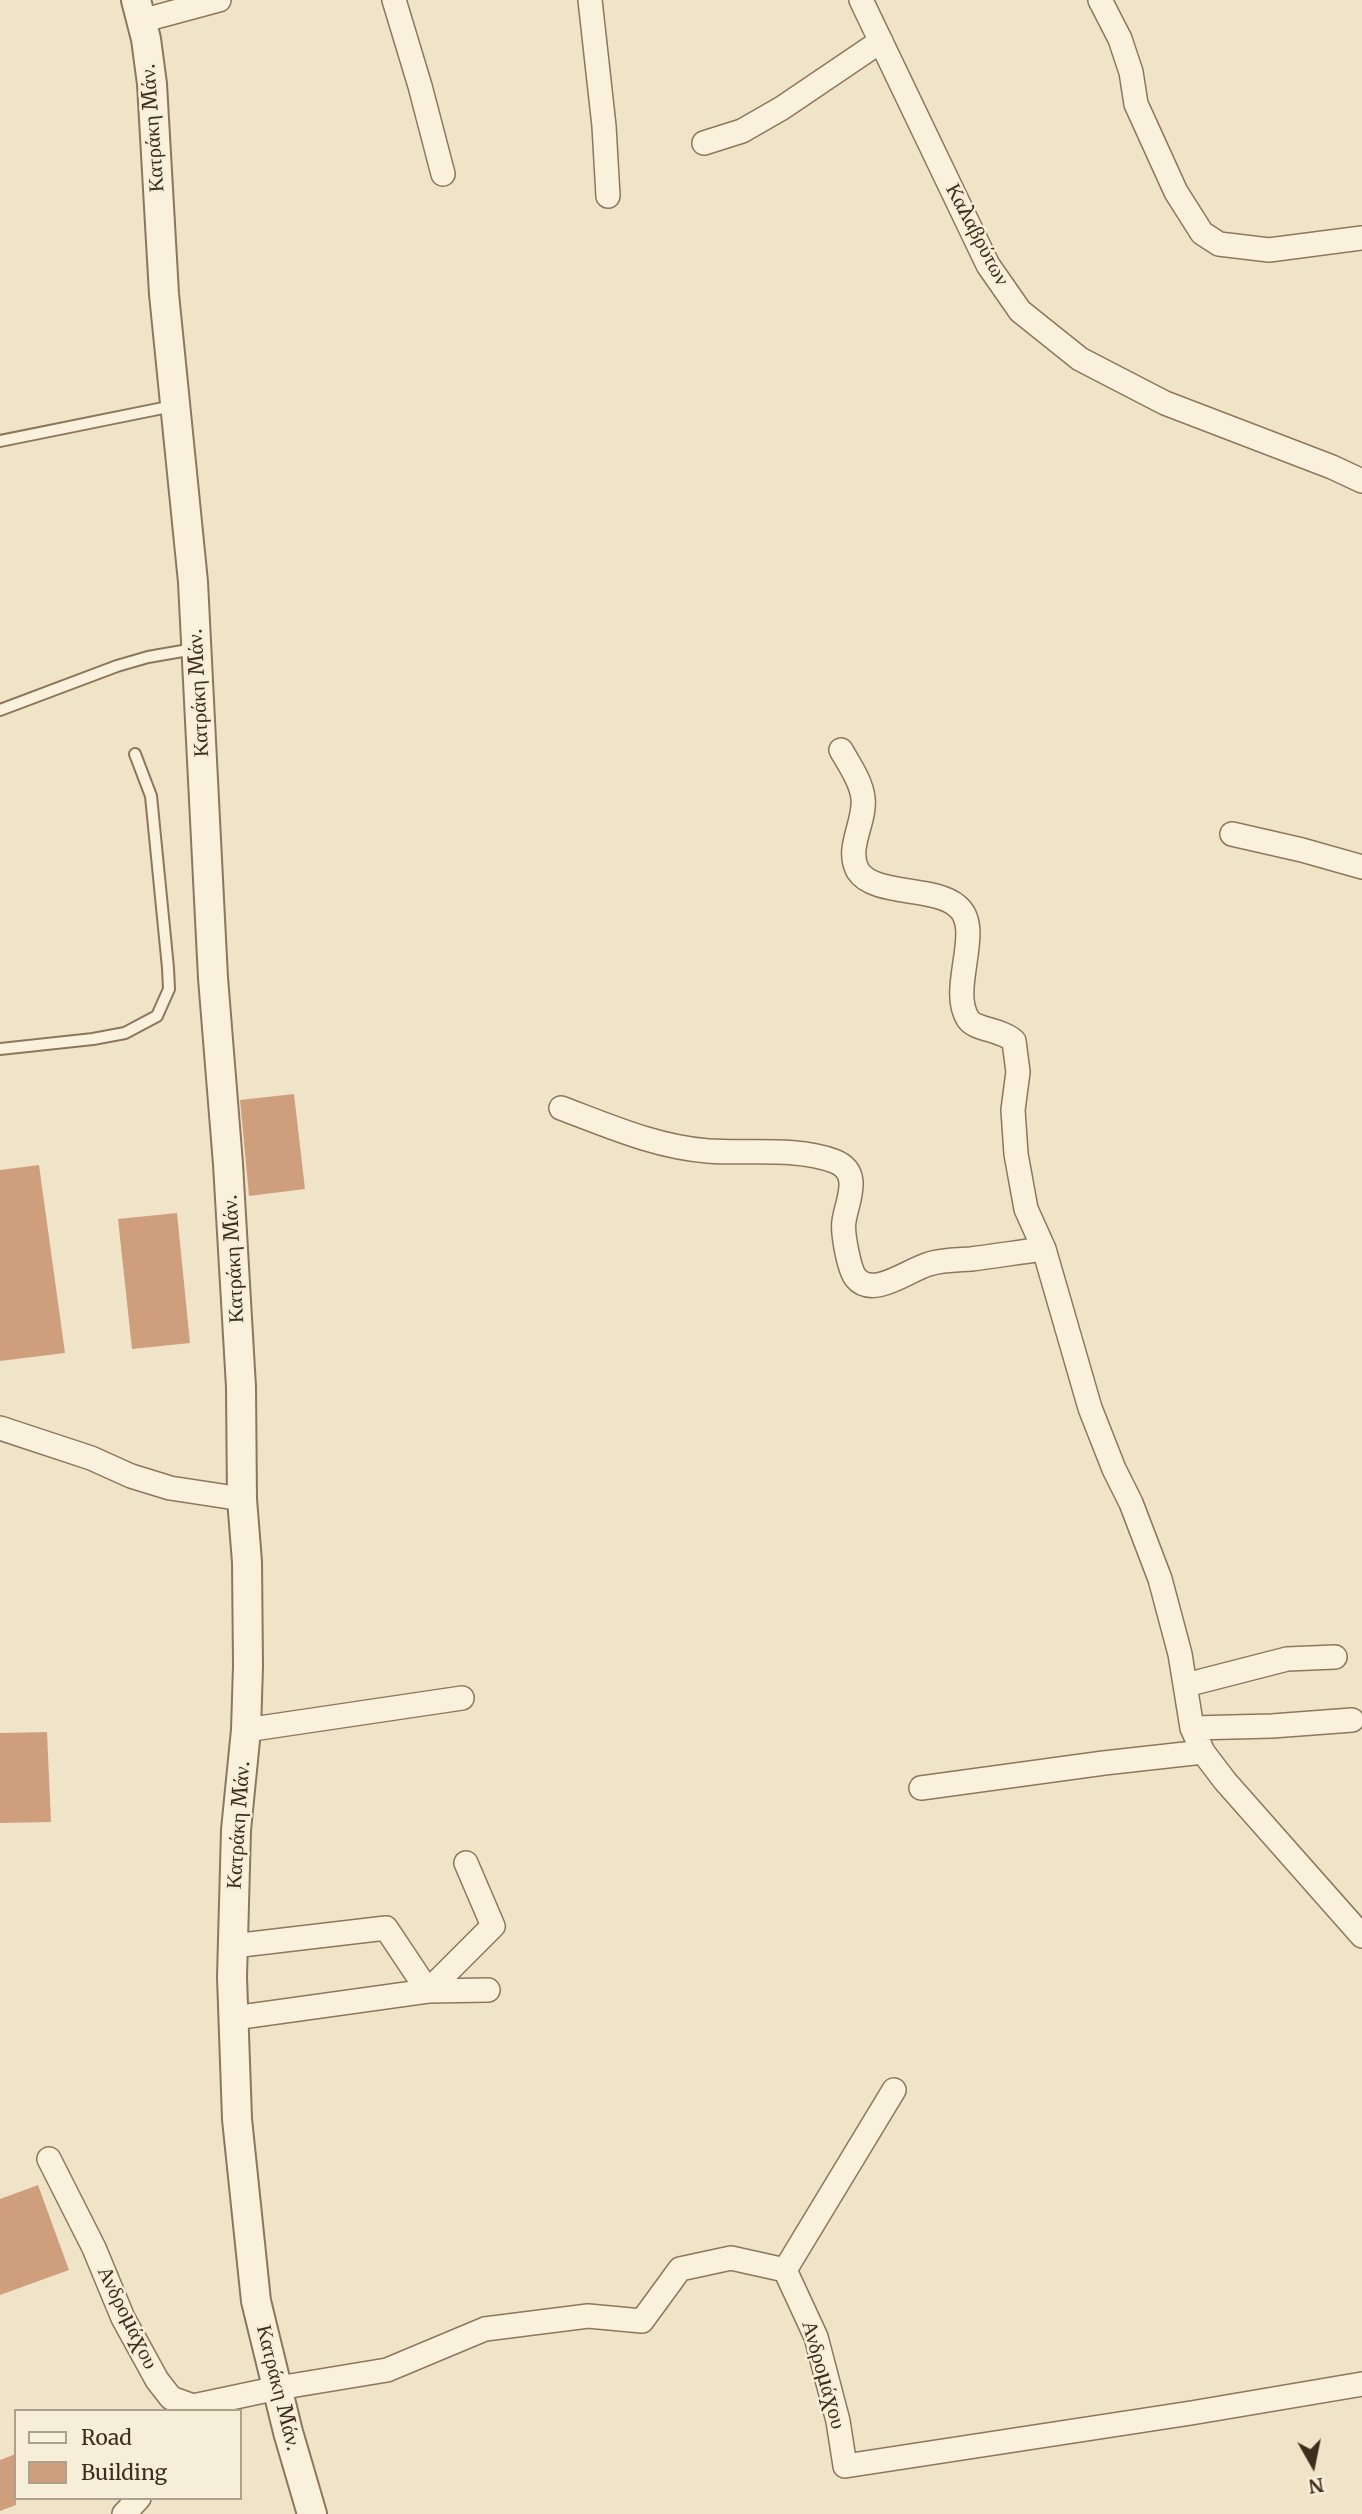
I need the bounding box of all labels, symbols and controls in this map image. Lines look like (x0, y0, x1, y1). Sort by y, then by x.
street label: Κατράκη Μάν. (136, 63, 170, 193)
street label: Καλαβρύτων (940, 180, 1014, 290)
street label: Κατράκη Μάν. (183, 628, 215, 758)
street label: Κατράκη Μάν. (218, 1194, 250, 1324)
street label: Κατράκη Μάν. (222, 1760, 256, 1890)
street label: Ανδρομάχου (91, 2262, 163, 2374)
street label: Ανδρομάχου (796, 2318, 850, 2432)
street label: Κατράκη Μάν. (250, 2323, 306, 2453)
legend (14, 2409, 242, 2500)
text: Road (81, 2424, 132, 2451)
north arrow (1278, 2430, 1348, 2500)
text: Building (81, 2459, 167, 2486)
text: N (1307, 2473, 1326, 2499)

